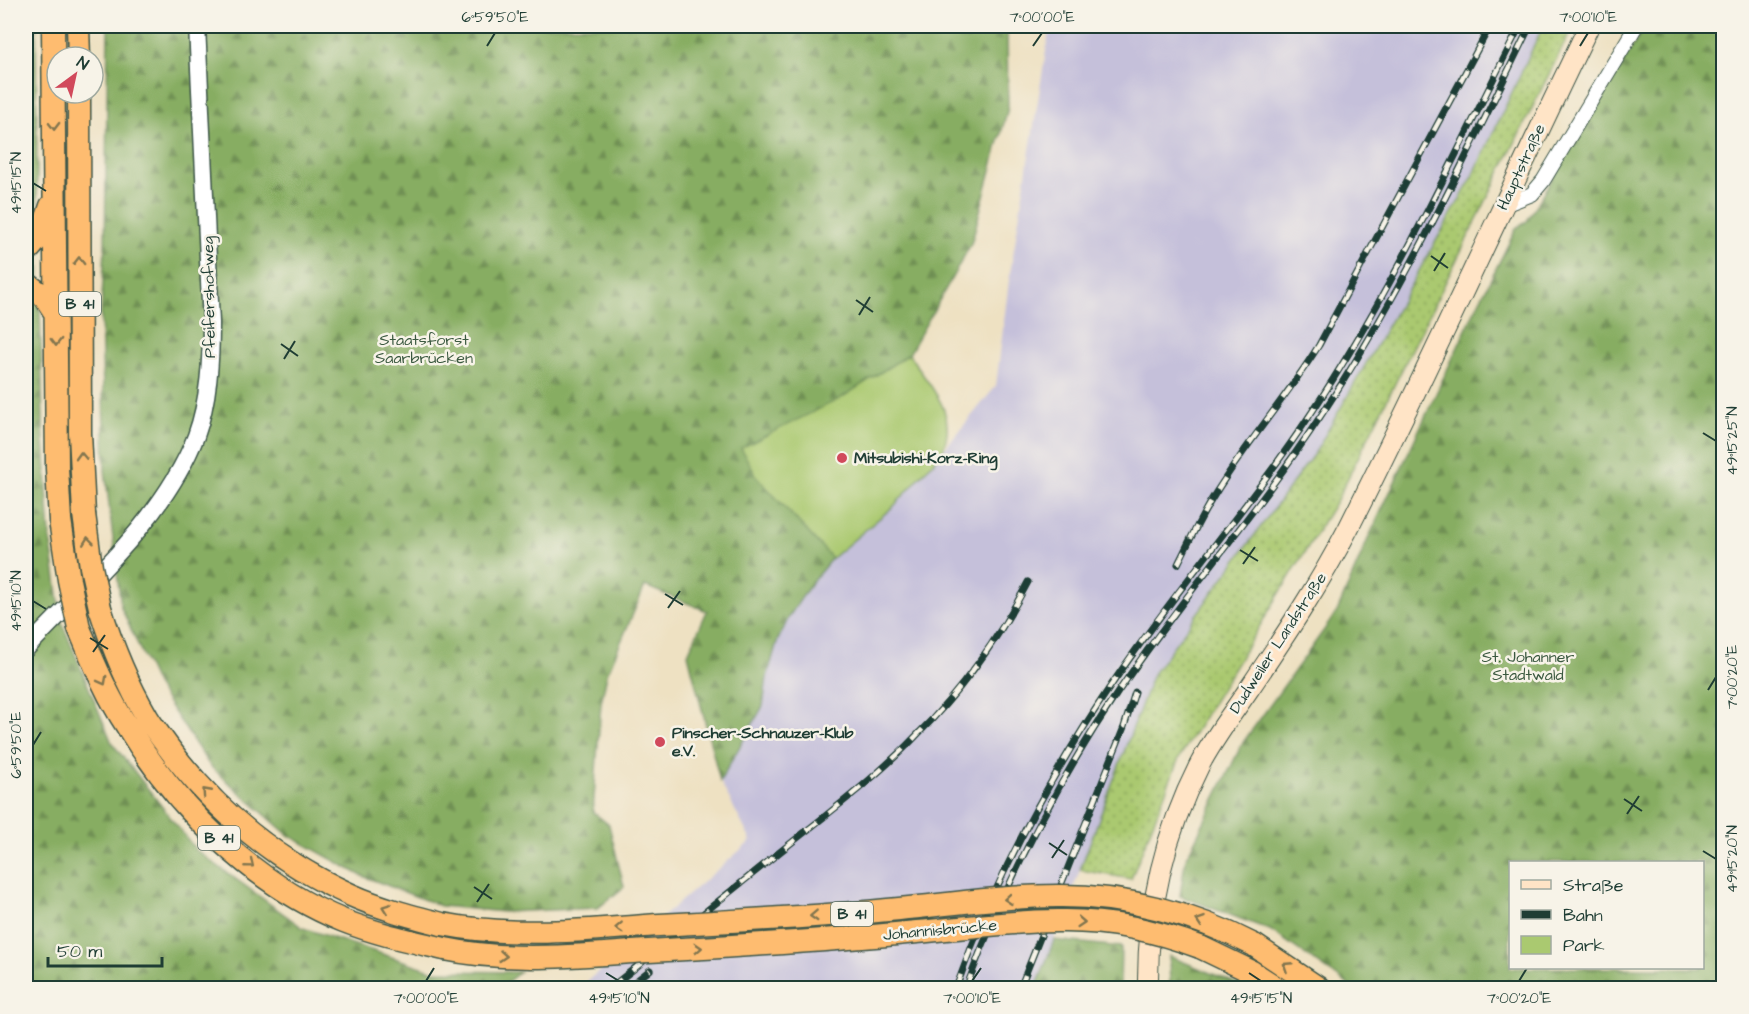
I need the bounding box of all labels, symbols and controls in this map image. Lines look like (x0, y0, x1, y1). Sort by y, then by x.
text: 6°59'50"E (462, 7, 529, 28)
text: 7°00'00"E (1009, 7, 1075, 28)
text: 7°00'10"E (1559, 7, 1617, 28)
north arrow (45, 45, 105, 105)
text: N (72, 51, 93, 75)
street label: Hauptstraße (1491, 120, 1551, 214)
one-way arrow (48, 121, 60, 130)
text: 49°15'15"N (6, 152, 27, 214)
street label: Pfeifershofweg (197, 236, 222, 358)
one-way arrow (73, 257, 85, 266)
road number: B 41 (59, 292, 101, 316)
park label: Staatsforst Saarbrücken (375, 329, 473, 369)
one-way arrow (50, 337, 62, 346)
text: 49°15'25"N (1722, 406, 1743, 476)
place label: Mitsubishi-Korz-Ring (854, 447, 998, 471)
marker: Mitsubishi-Korz-Ring (835, 451, 849, 465)
one-way arrow (75, 452, 87, 461)
one-way arrow (82, 536, 94, 545)
street label: Dudweiler Landstraße (1224, 568, 1332, 718)
text: 49°15'10"N (6, 570, 27, 632)
text: 7°00'20"E (1722, 645, 1743, 709)
park label: St. Johanner Stadtwald (1482, 646, 1574, 686)
one-way arrow (96, 675, 107, 686)
text: 6°59'50"E (6, 711, 27, 778)
place label: Pinscher-Schnauzer-Klub e.V. (672, 722, 853, 762)
marker: Pinscher-Schnauzer-Klub e.V. (653, 735, 667, 749)
one-way arrow (202, 788, 213, 799)
text: 49°15'20"N (1722, 825, 1743, 893)
road number: B 41 (198, 826, 240, 850)
one-way arrow (243, 857, 254, 868)
legend (1509, 861, 1704, 969)
text: Straße (1563, 873, 1624, 898)
one-way arrow (1004, 892, 1013, 905)
road number: B 41 (831, 902, 873, 926)
one-way arrow (381, 903, 392, 915)
text: Bahn (1563, 903, 1603, 928)
one-way arrow (809, 910, 818, 923)
street label: Johannisbrücke (882, 914, 998, 946)
one-way arrow (1076, 915, 1085, 928)
one-way arrow (1195, 916, 1206, 929)
one-way arrow (615, 921, 624, 934)
scale bar (48, 930, 162, 968)
text: Park (1563, 933, 1605, 958)
text: 50 m (57, 939, 102, 964)
one-way arrow (694, 942, 703, 955)
one-way arrow (499, 949, 508, 962)
one-way arrow (1282, 962, 1293, 973)
text: 7°00'00"E (393, 988, 459, 1009)
text: 49°15'10"N (588, 988, 650, 1009)
text: 7°00'10"E (943, 988, 1001, 1009)
text: 49°15'15"N (1230, 988, 1292, 1009)
text: 7°00'20"E (1487, 988, 1551, 1009)

